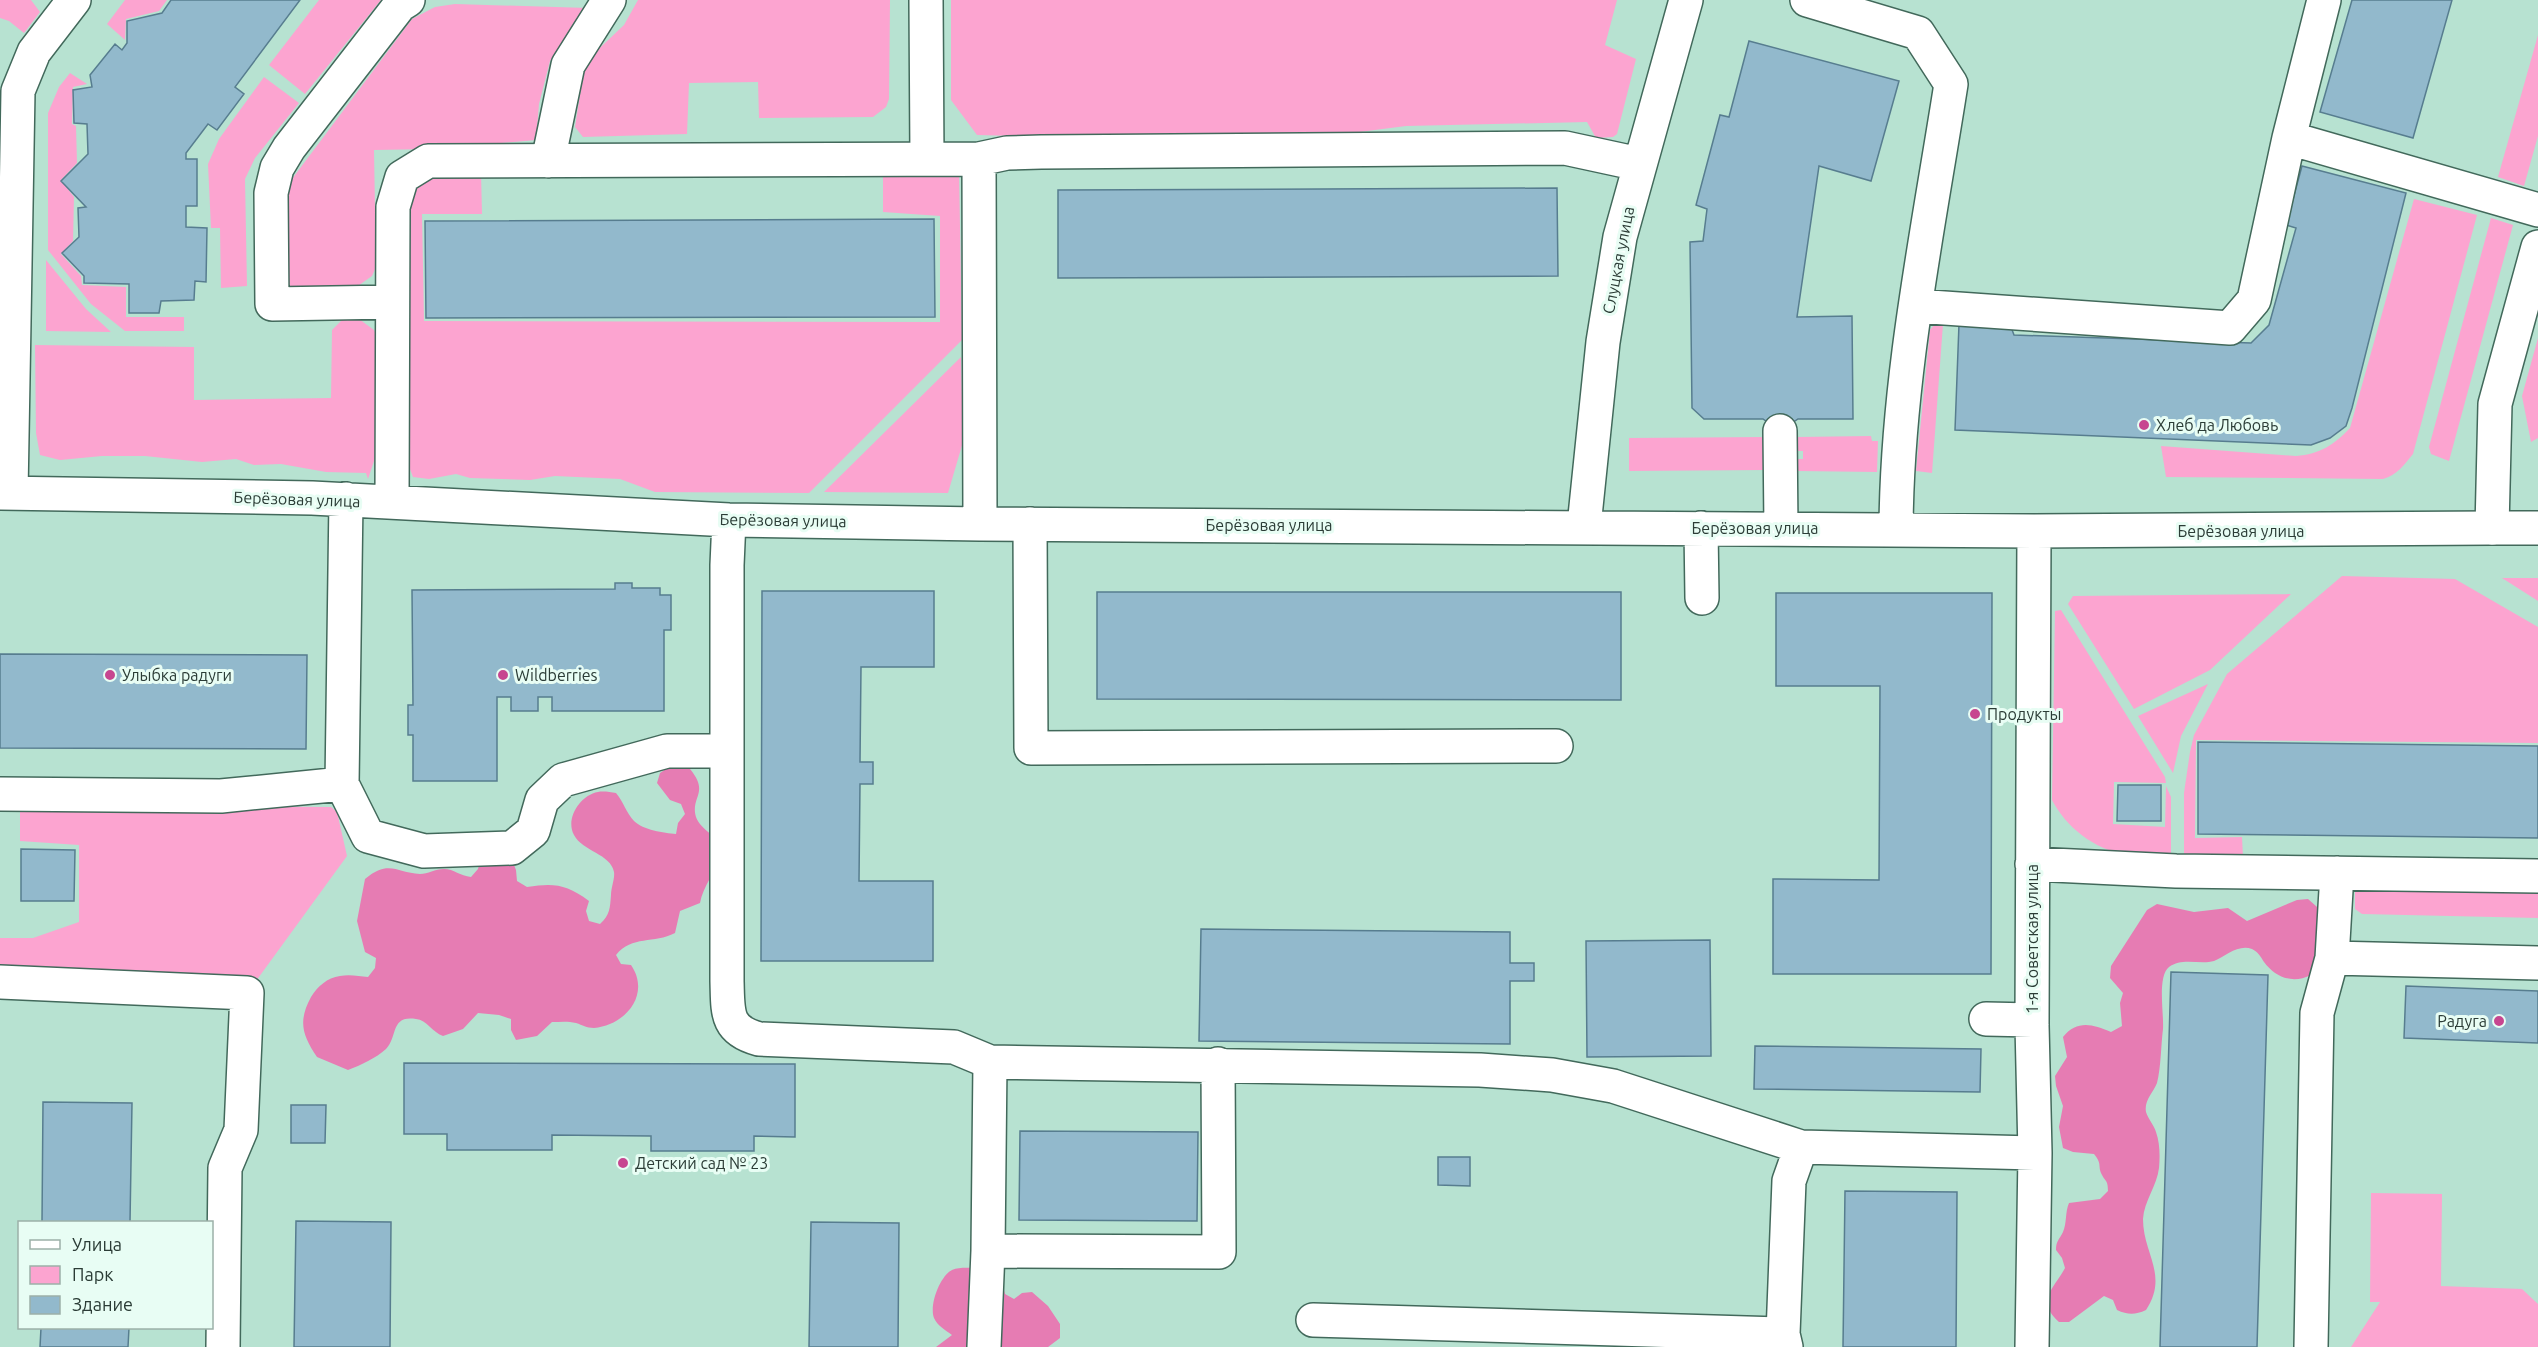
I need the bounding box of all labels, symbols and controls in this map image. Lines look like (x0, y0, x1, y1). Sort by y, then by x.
street label: Слуцкая улица (1599, 205, 1637, 315)
place label: Хлеб да Любовь (2156, 416, 2278, 434)
marker: Хлеб да Любовь (2137, 418, 2151, 432)
street label: Берёзовая улица (233, 488, 361, 510)
street label: Берёзовая улица (719, 510, 847, 530)
street label: Берёзовая улица (1205, 516, 1333, 534)
street label: Берёзовая улица (1691, 519, 1819, 537)
street label: Берёзовая улица (2177, 522, 2305, 540)
place label: Улыбка радуги (122, 666, 232, 684)
place label: Wildberries (515, 666, 598, 684)
marker: Улыбка радуги (103, 668, 117, 682)
marker: Wildberries (496, 668, 510, 682)
place label: Продукты (1987, 705, 2062, 723)
marker: Продукты (1968, 707, 1982, 721)
street label: 1-я Советская улица (2023, 864, 2041, 1014)
place label: Радуга (2437, 1012, 2487, 1030)
marker: Радуга (2492, 1014, 2506, 1028)
place label: Детский сад № 23 (635, 1154, 768, 1172)
marker: Детский сад № 23 (616, 1156, 630, 1170)
legend (18, 1221, 213, 1329)
text: Улица (72, 1234, 122, 1254)
text: Парк (72, 1264, 113, 1284)
text: Здание (72, 1294, 133, 1314)

